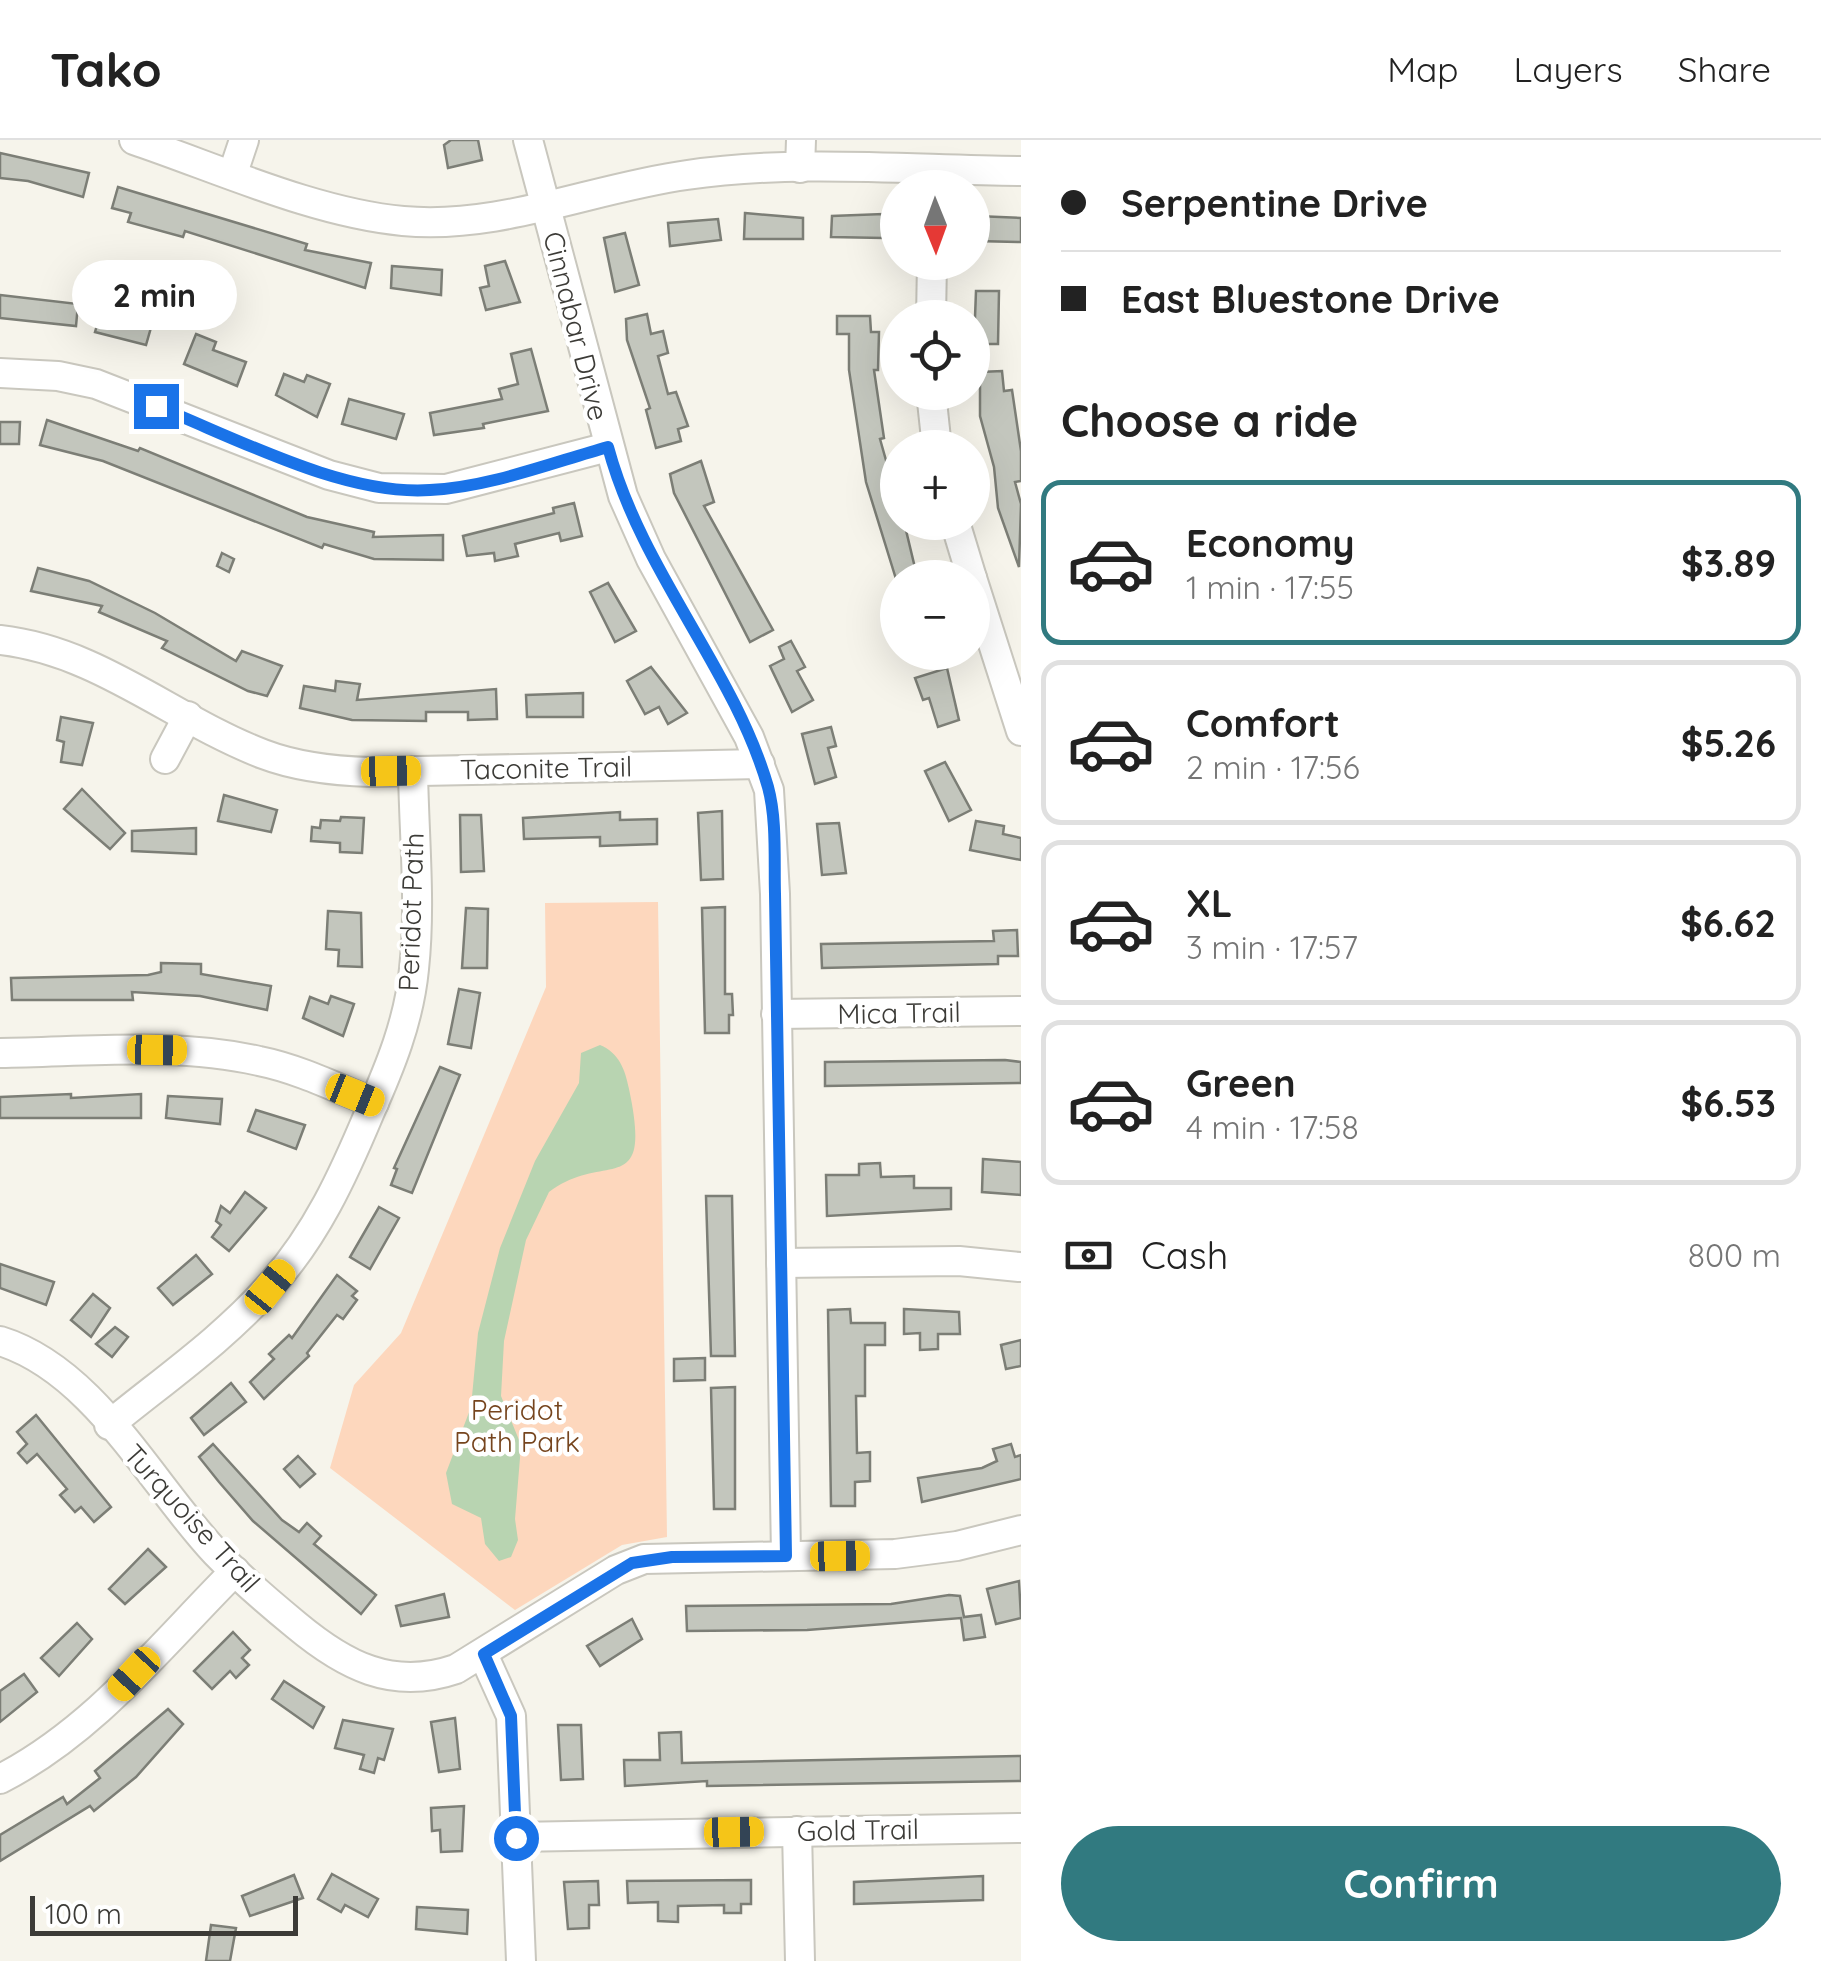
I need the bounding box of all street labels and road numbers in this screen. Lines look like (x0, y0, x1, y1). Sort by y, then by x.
street label: Cinnabar Drive (536, 228, 617, 424)
street label: Taconite Trail (459, 748, 633, 787)
street label: Peridot Path (390, 832, 431, 992)
street label: Mica Trail (837, 994, 961, 1031)
street label: Turquoise Trail (117, 1436, 268, 1599)
street label: Gold Trail (797, 1811, 919, 1848)

